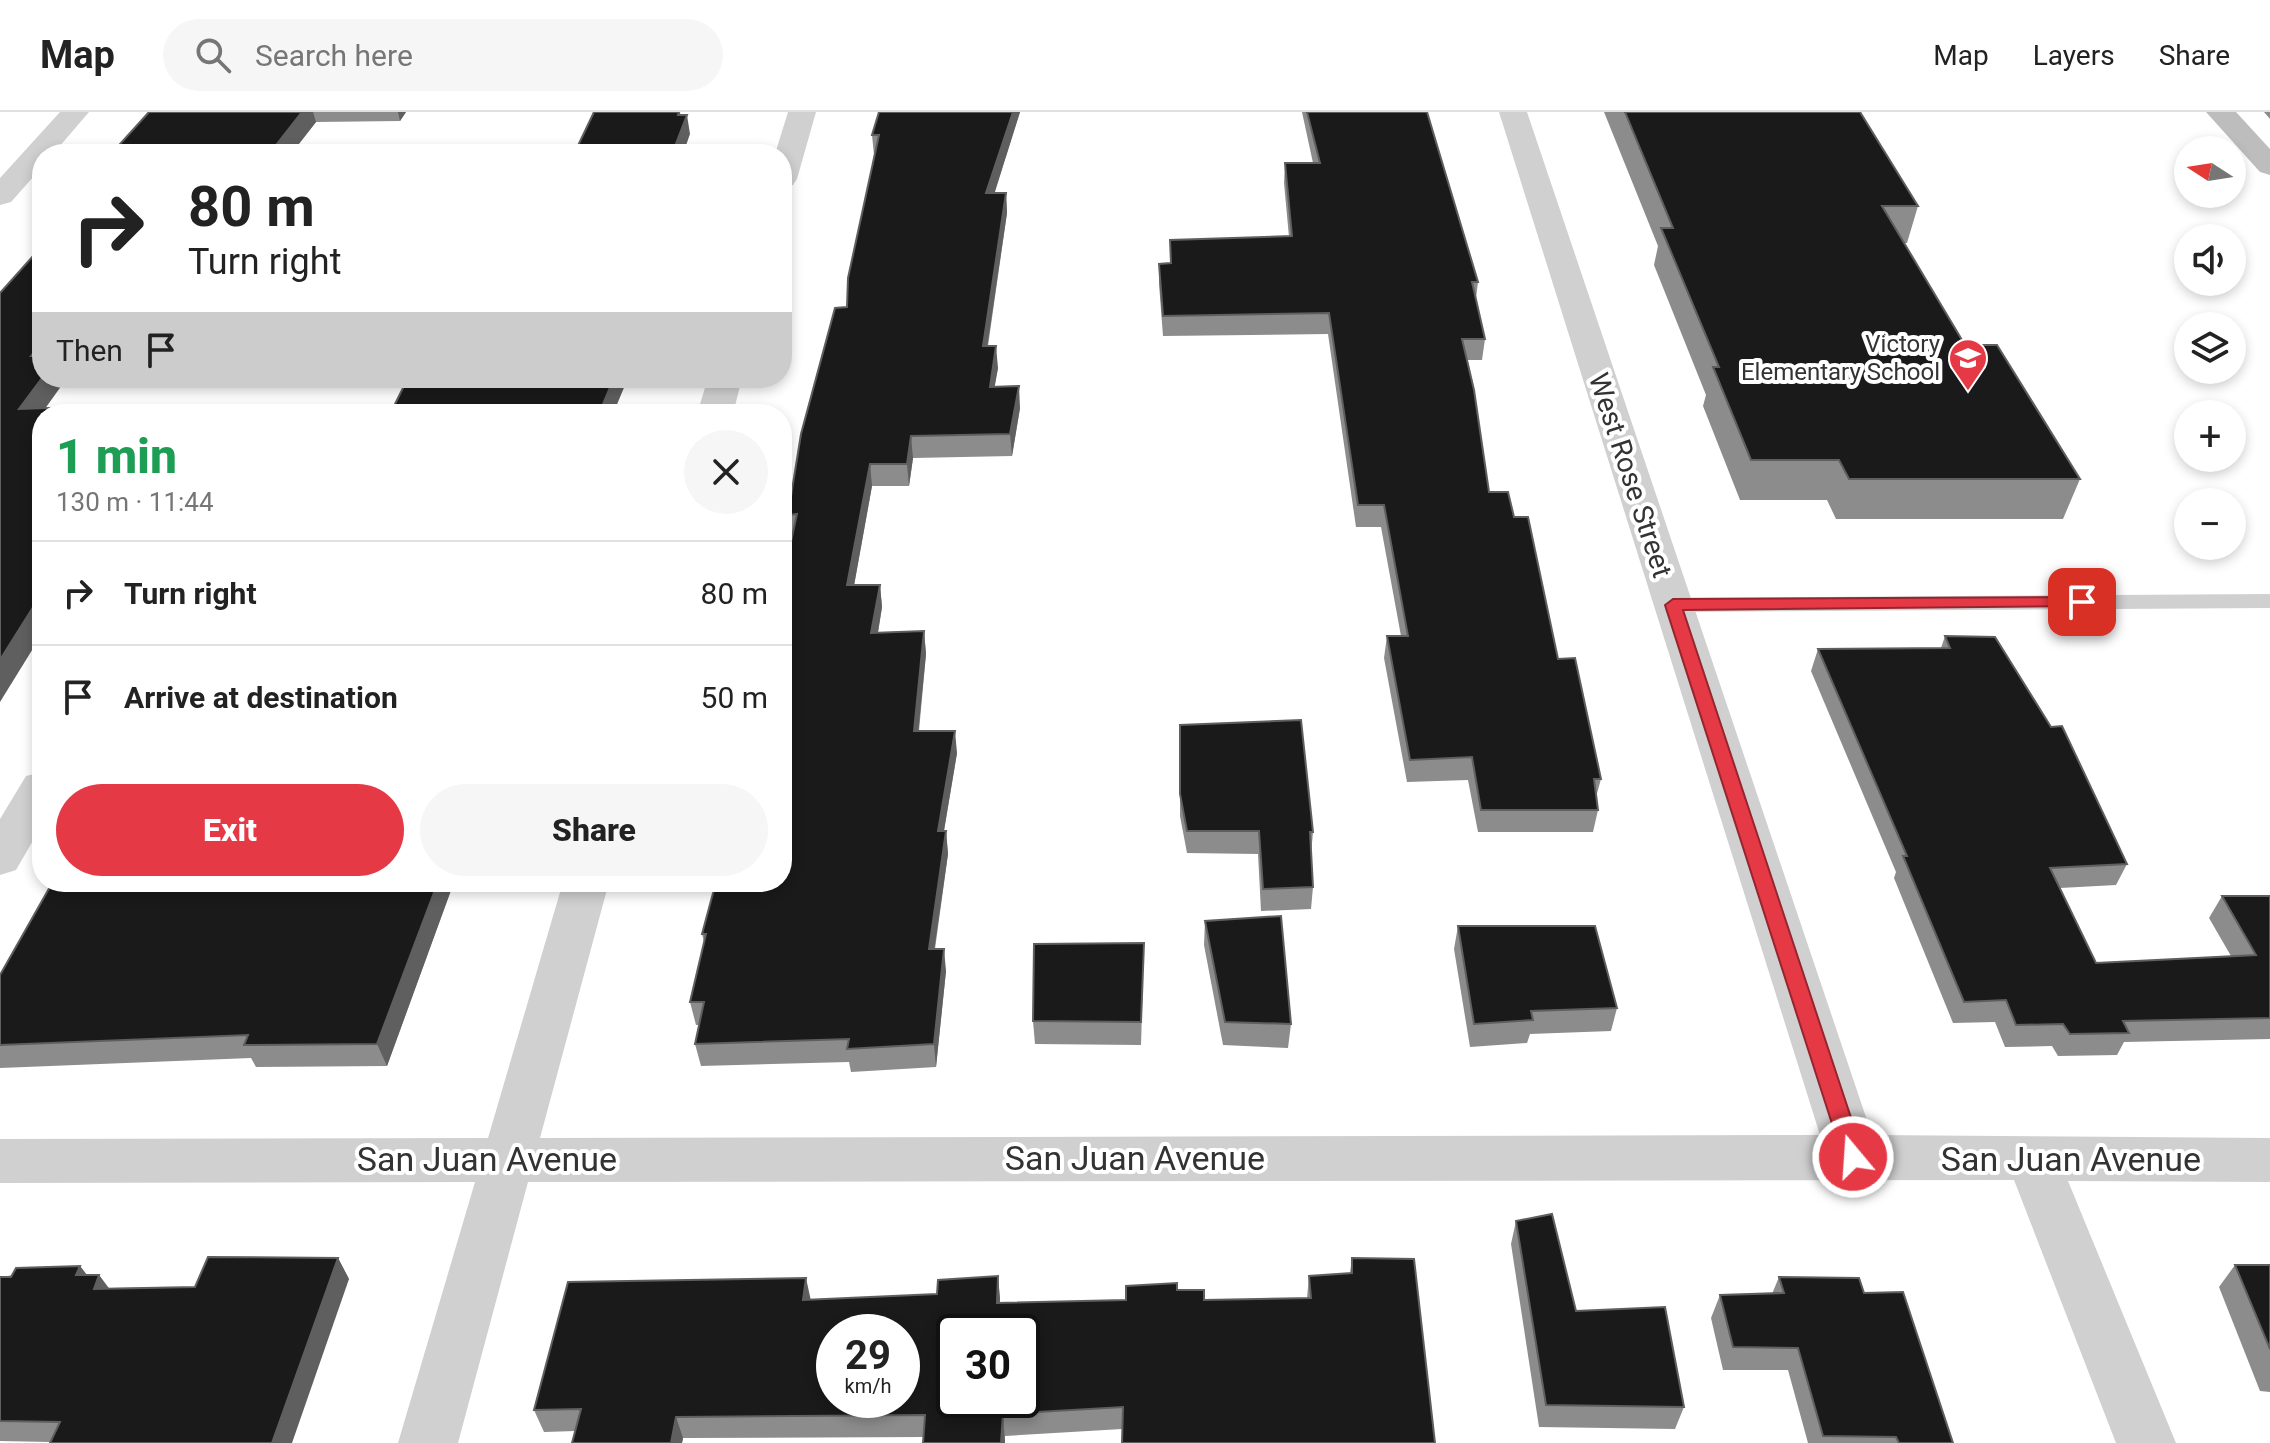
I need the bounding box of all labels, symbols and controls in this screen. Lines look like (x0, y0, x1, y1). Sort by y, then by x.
search box (163, 19, 723, 91)
text: Map (40, 33, 115, 77)
icon: search (191, 33, 235, 77)
text: Search here (255, 38, 413, 73)
text: Map (1933, 39, 1989, 72)
text: Layers (2033, 39, 2115, 72)
text: Share (2159, 39, 2230, 72)
north arrow (2174, 136, 2246, 208)
map controls (2174, 136, 2246, 560)
text: 80 m (188, 174, 315, 240)
icon: right (56, 176, 160, 280)
button: sound (2174, 224, 2246, 296)
text: Turn right (188, 241, 341, 283)
button: layers (2174, 312, 2246, 384)
icon: arrive (139, 328, 183, 372)
place label: Victory Elementary School (1741, 330, 1941, 386)
text: Then (56, 333, 123, 368)
school or university icon: Victory Elementary School (1947, 337, 1989, 392)
street label: West Rose Street (1582, 369, 1679, 582)
button: + (2174, 400, 2246, 472)
text: 1 min (56, 428, 177, 485)
button: close (684, 430, 768, 514)
text: 130 m · 11:44 (56, 487, 214, 517)
button: − (2174, 488, 2246, 560)
pin (2048, 568, 2116, 636)
icon: right (56, 571, 100, 615)
text: Turn right (124, 576, 257, 611)
text: 80 m (701, 576, 768, 611)
icon: arrive (2060, 580, 2104, 624)
icon: arrive (56, 675, 100, 719)
text: Arrive at destination (124, 680, 398, 715)
text: 50 m (701, 680, 768, 715)
button: Exit (56, 784, 404, 876)
button: Share (420, 784, 768, 876)
position arrow (1811, 1115, 1895, 1199)
street label: San Juan Avenue (1005, 1138, 1265, 1178)
street label: San Juan Avenue (357, 1139, 617, 1179)
street label: San Juan Avenue (1941, 1139, 2201, 1179)
speed limit sign: 30 (936, 1314, 1040, 1418)
text: 29 (845, 1332, 891, 1379)
text: km/h (845, 1374, 891, 1398)

